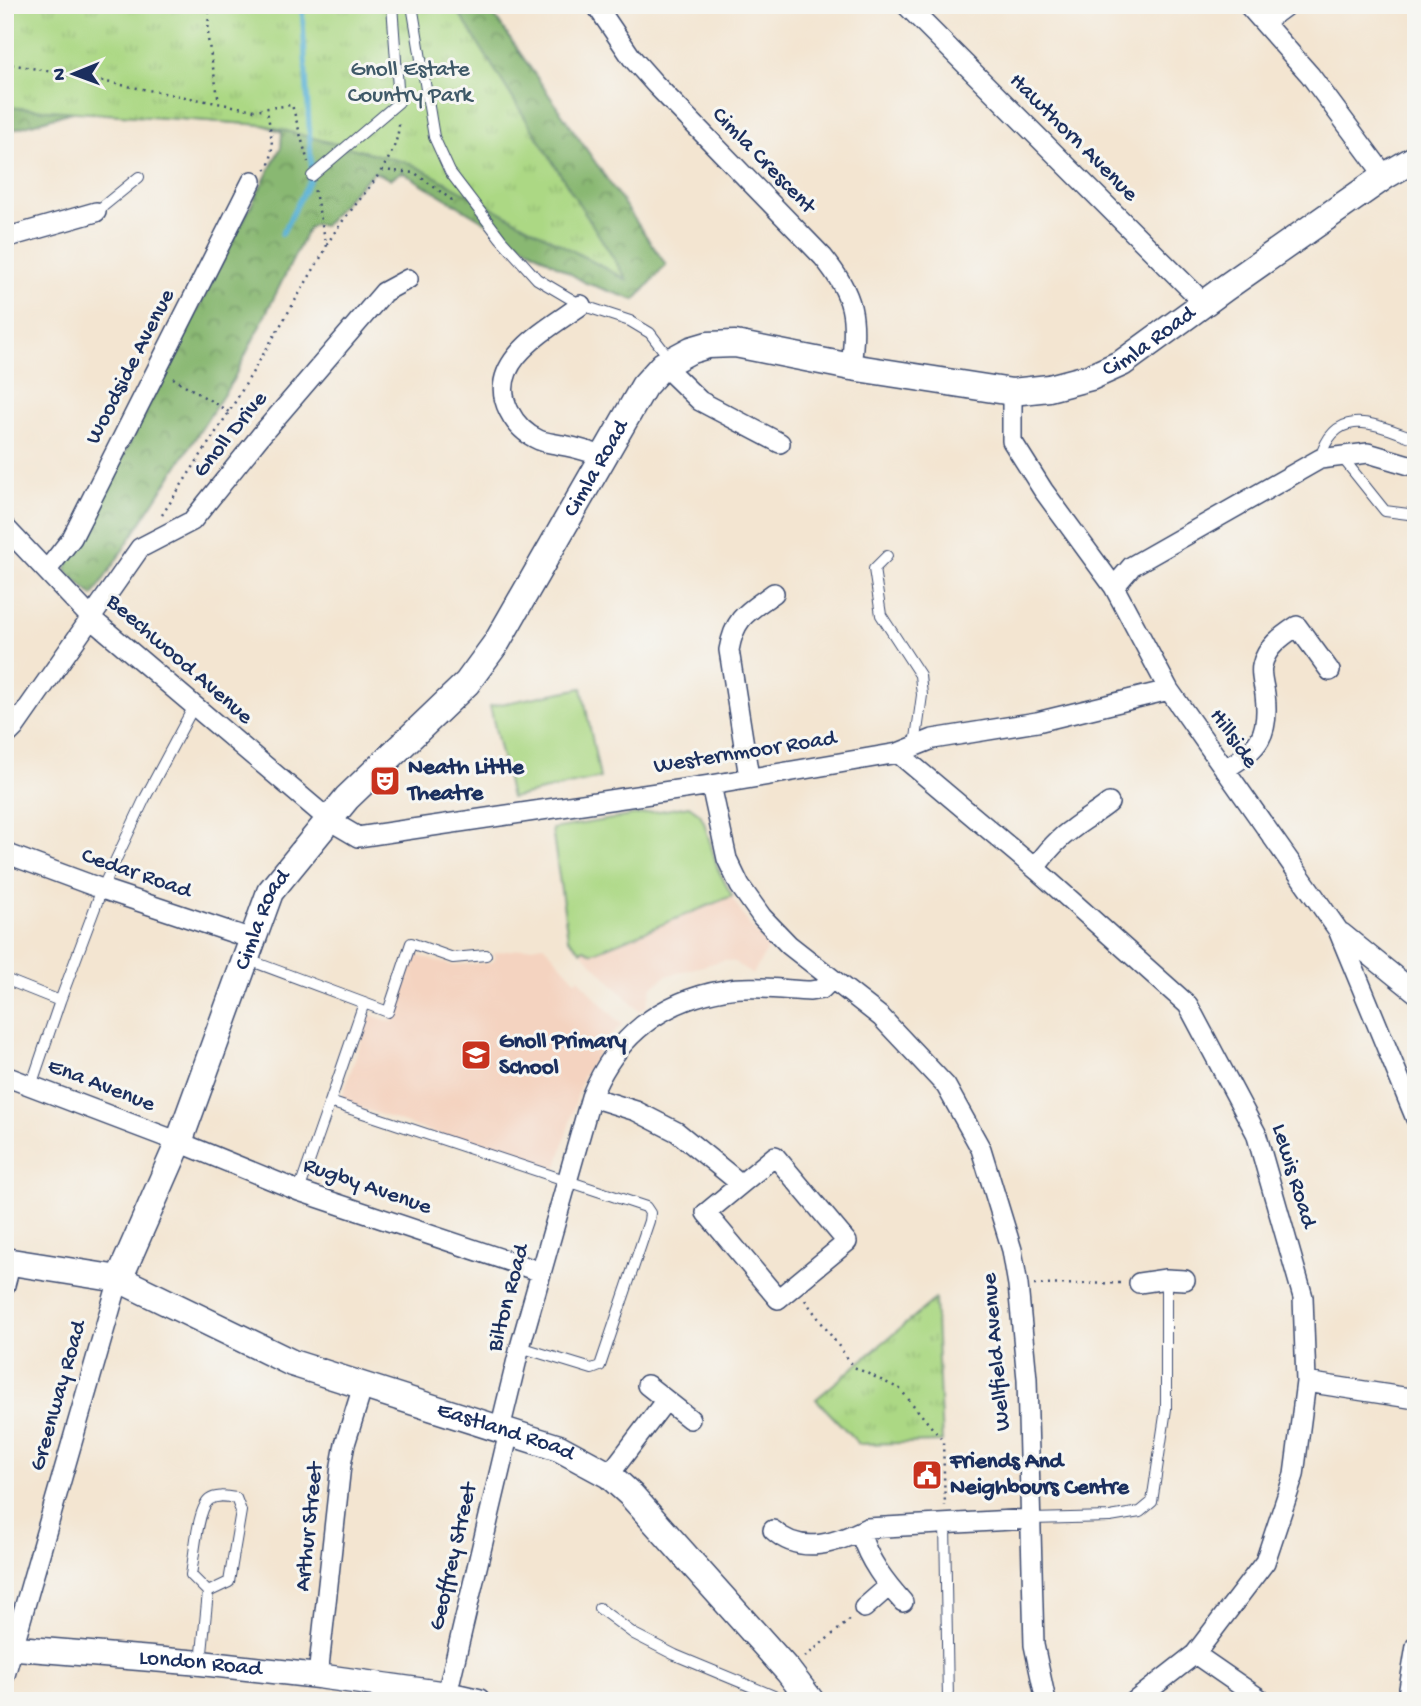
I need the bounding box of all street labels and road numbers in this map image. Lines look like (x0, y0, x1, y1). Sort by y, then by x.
street label: Hawthorn Avenue (1003, 68, 1144, 209)
street label: Cimla Crescent (705, 102, 822, 221)
street label: Woodside Avenue (80, 284, 182, 449)
street label: Cimla Road (1098, 300, 1202, 383)
street label: Gnoll Drive (188, 386, 275, 484)
street label: Cimla Road (558, 414, 636, 522)
street label: Beechwood Avenue (99, 588, 259, 732)
street label: Hillside (1203, 704, 1264, 775)
street label: Westernmoor Road (652, 725, 840, 781)
street label: Cedar Road (78, 843, 196, 906)
street label: Cimla Road (229, 863, 297, 974)
street label: Ena Avenue (44, 1053, 159, 1119)
street label: Lewis Road (1264, 1121, 1322, 1233)
street label: Rugby Avenue (299, 1152, 436, 1222)
street label: Bilton Road (481, 1240, 537, 1355)
street label: Wellfield Avenue (977, 1271, 1017, 1432)
street label: Greenway Road (25, 1316, 94, 1474)
street label: Eastland Road (433, 1396, 580, 1468)
street label: Arthur Street (290, 1460, 330, 1593)
street label: Geoffrey Street (424, 1479, 484, 1633)
street label: London Road (138, 1644, 265, 1683)

